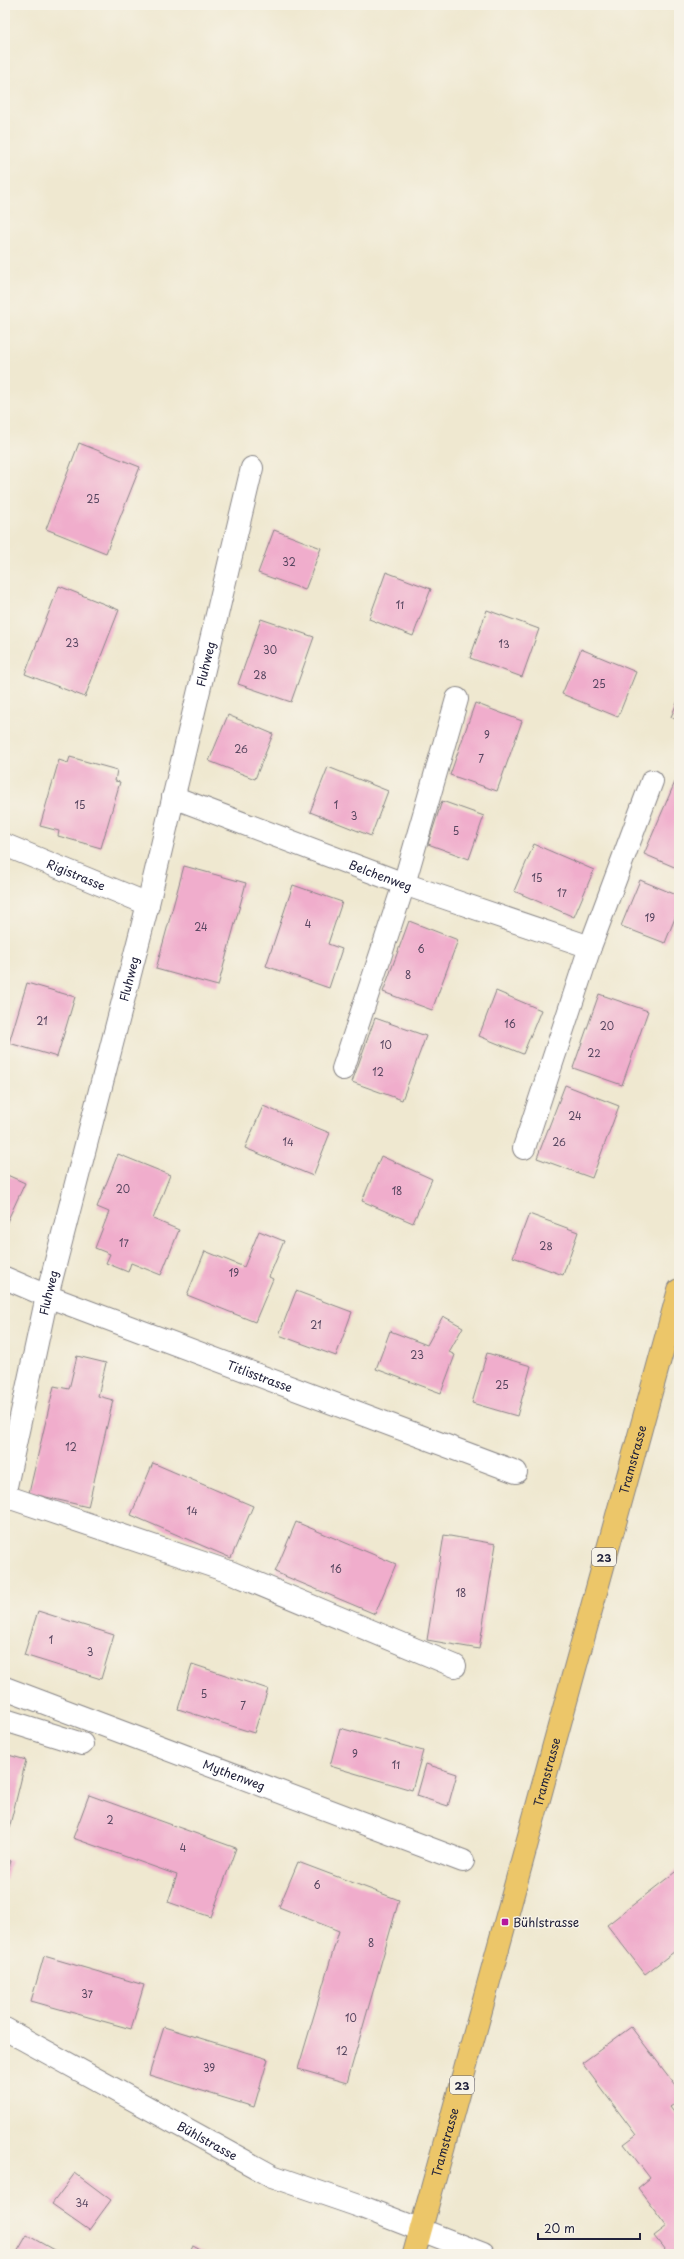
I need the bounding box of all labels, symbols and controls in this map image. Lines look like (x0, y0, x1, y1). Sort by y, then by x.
house number: 25 (86, 491, 100, 506)
house number: 32 (282, 554, 296, 569)
house number: 11 (396, 597, 404, 612)
house number: 23 (65, 635, 79, 650)
house number: 13 (498, 636, 510, 651)
street label: Fluhweg (191, 640, 219, 688)
house number: 30 (263, 642, 277, 657)
house number: 28 (253, 667, 267, 682)
house number: 25 (592, 676, 606, 691)
house number: 9 (484, 727, 490, 742)
house number: 26 (234, 741, 248, 756)
house number: 7 (478, 751, 484, 766)
house number: 15 (75, 797, 85, 812)
house number: 1 (334, 797, 338, 812)
house number: 3 (351, 808, 357, 823)
house number: 5 (453, 823, 459, 838)
street label: Rigistrasse (44, 854, 108, 895)
street label: Belchenweg (347, 855, 415, 895)
house number: 15 (532, 870, 542, 885)
house number: 17 (557, 885, 568, 900)
house number: 19 (645, 910, 655, 925)
house number: 4 (305, 916, 312, 931)
house number: 24 (194, 919, 208, 934)
house number: 6 (417, 941, 425, 956)
street label: Fluhweg (114, 954, 143, 1003)
house number: 8 (405, 967, 411, 982)
house number: 21 (36, 1013, 48, 1028)
house number: 16 (504, 1016, 516, 1031)
house number: 20 (600, 1018, 614, 1033)
house number: 10 (380, 1037, 392, 1052)
house number: 22 (587, 1045, 601, 1060)
house number: 12 (372, 1064, 384, 1079)
house number: 24 (568, 1108, 582, 1123)
house number: 14 (282, 1134, 294, 1149)
house number: 26 (552, 1134, 566, 1149)
house number: 20 (116, 1181, 130, 1196)
house number: 18 (392, 1183, 402, 1198)
house number: 17 (119, 1235, 130, 1250)
house number: 28 (539, 1238, 553, 1253)
house number: 19 (229, 1265, 239, 1280)
street label: Fluhweg (34, 1268, 62, 1317)
house number: 21 (310, 1317, 322, 1332)
house number: 23 (410, 1347, 424, 1362)
street label: Titlisstrasse (224, 1355, 295, 1396)
house number: 25 (495, 1377, 509, 1392)
street label: Tramstrasse (614, 1423, 651, 1496)
house number: 12 (65, 1439, 77, 1454)
house number: 14 (186, 1503, 198, 1518)
road number: 23 (592, 1548, 616, 1566)
house number: 16 (330, 1561, 342, 1576)
house number: 18 (456, 1585, 466, 1600)
house number: 1 (49, 1632, 53, 1647)
house number: 3 (87, 1644, 93, 1659)
house number: 5 (201, 1686, 207, 1701)
house number: 7 (240, 1698, 246, 1713)
street label: Tramstrasse (528, 1735, 565, 1809)
house number: 9 (352, 1746, 358, 1761)
street label: Mythenweg (200, 1755, 268, 1795)
house number: 11 (392, 1757, 400, 1772)
house number: 2 (106, 1812, 114, 1827)
house number: 4 (180, 1840, 187, 1855)
house number: 6 (313, 1877, 321, 1892)
place label: Bühlstrasse (513, 1913, 579, 1931)
marker: Bühlstrasse (500, 1917, 510, 1927)
house number: 8 (368, 1935, 374, 1950)
house number: 37 (81, 1986, 94, 2001)
house number: 10 (345, 2010, 357, 2025)
house number: 12 (336, 2043, 348, 2058)
house number: 39 (203, 2060, 215, 2075)
road number: 23 (450, 2076, 474, 2094)
street label: Tramstrasse (427, 2106, 463, 2179)
street label: Bühlstrasse (174, 2117, 241, 2164)
house number: 34 (75, 2195, 89, 2210)
scale bar (538, 2215, 640, 2241)
text: 20 m (544, 2219, 575, 2237)

